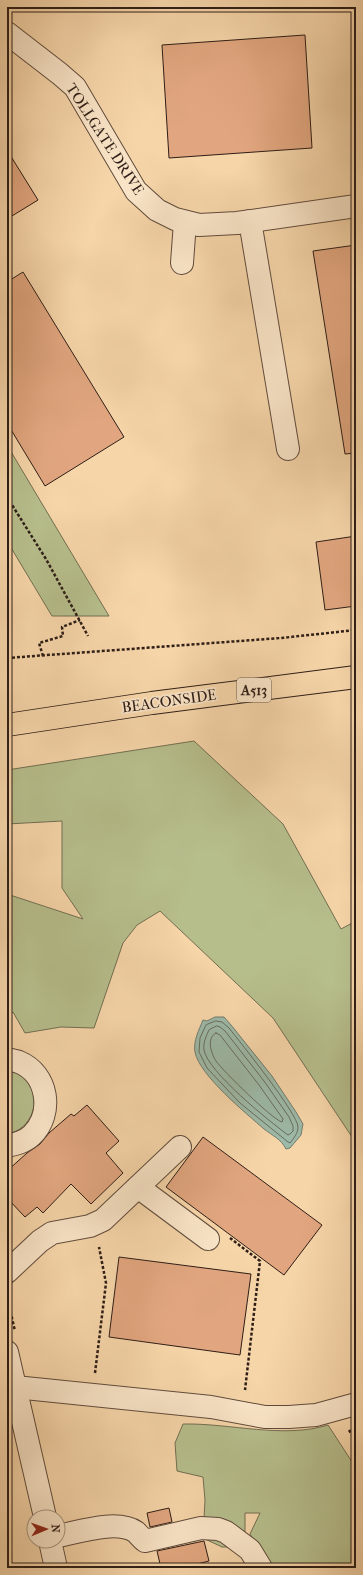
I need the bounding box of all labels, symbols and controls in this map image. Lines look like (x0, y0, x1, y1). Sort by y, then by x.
street label: TOLLGATE DRIVE (62, 80, 148, 198)
road number: A513 (237, 678, 271, 702)
street label: BEACONSIDE (121, 685, 217, 717)
north arrow (26, 1509, 66, 1549)
text: N (49, 1524, 62, 1534)

